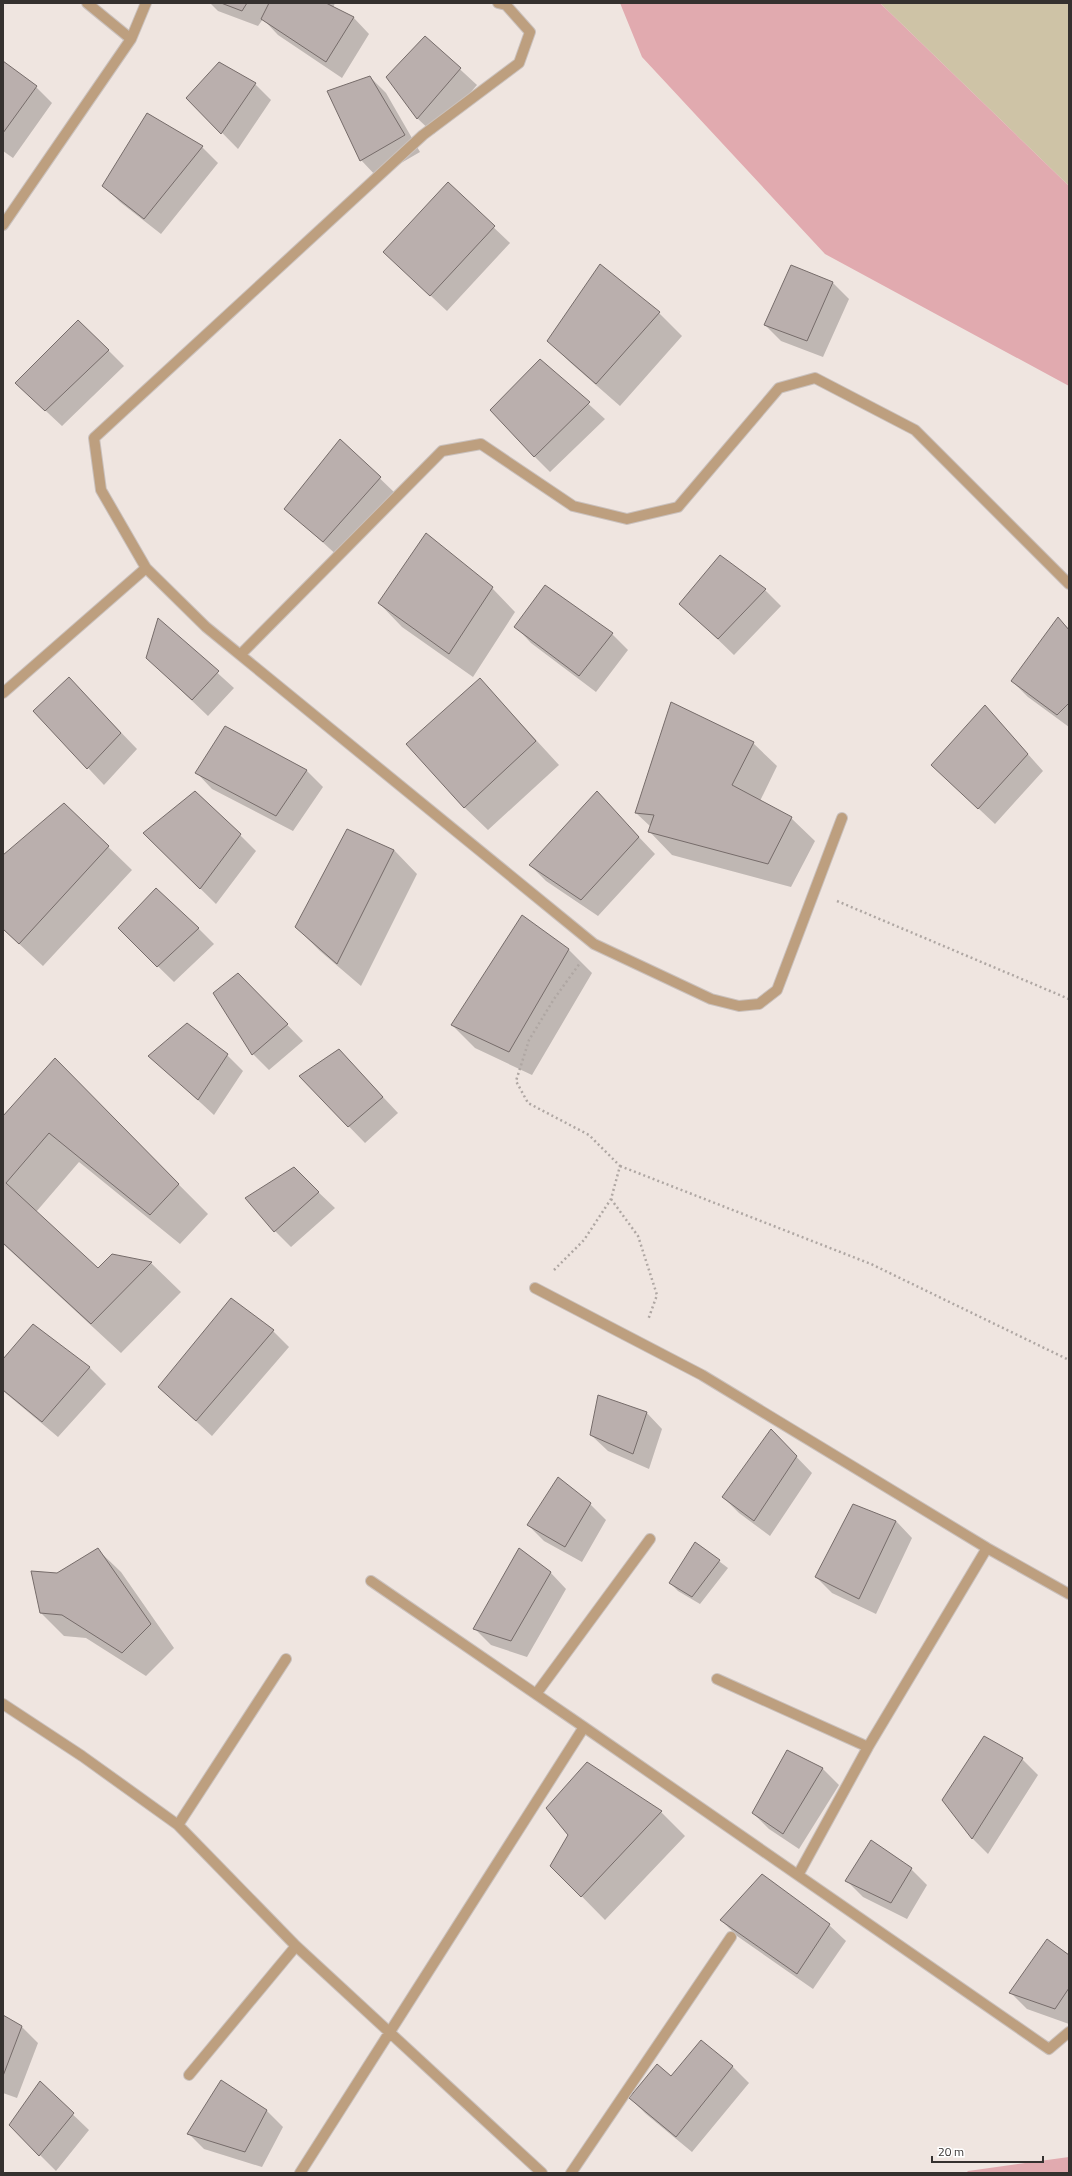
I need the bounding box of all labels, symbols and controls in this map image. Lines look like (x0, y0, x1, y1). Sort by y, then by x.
scale bar (932, 2138, 1043, 2164)
text: 20 m (938, 2142, 964, 2161)

